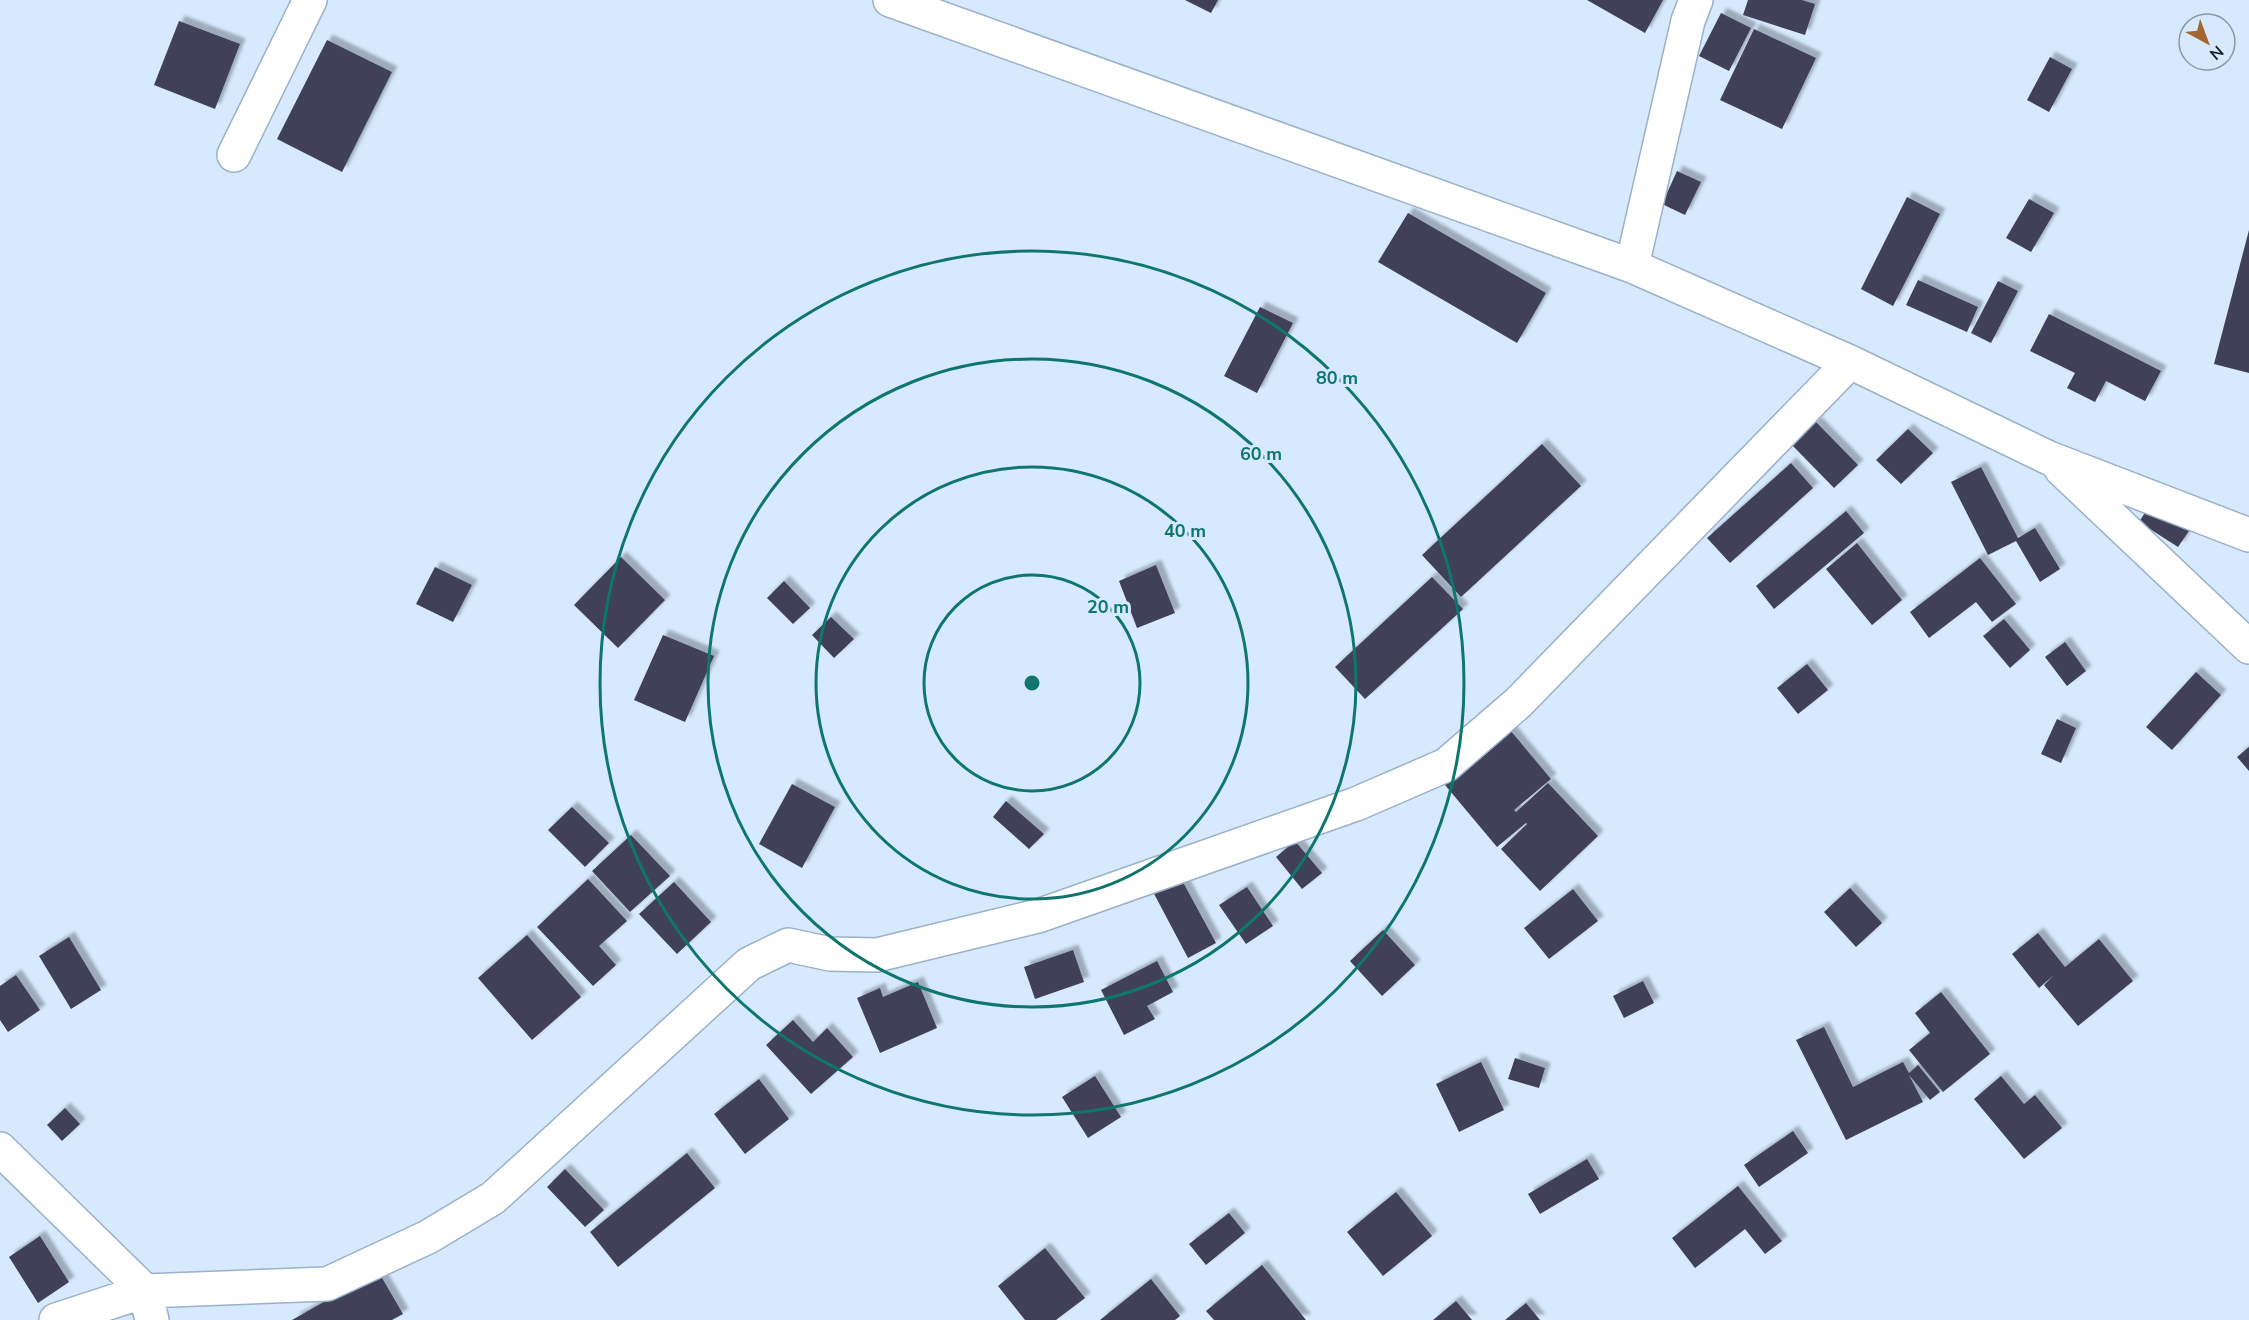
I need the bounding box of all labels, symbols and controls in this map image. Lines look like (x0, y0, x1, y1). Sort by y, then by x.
north arrow (2177, 12, 2237, 72)
text: N (2204, 40, 2228, 65)
text: 80 m (1316, 366, 1358, 390)
text: 60 m (1240, 442, 1282, 466)
text: 40 m (1164, 519, 1206, 543)
text: 20 m (1087, 595, 1129, 619)
centre of rings (1022, 673, 1042, 693)

